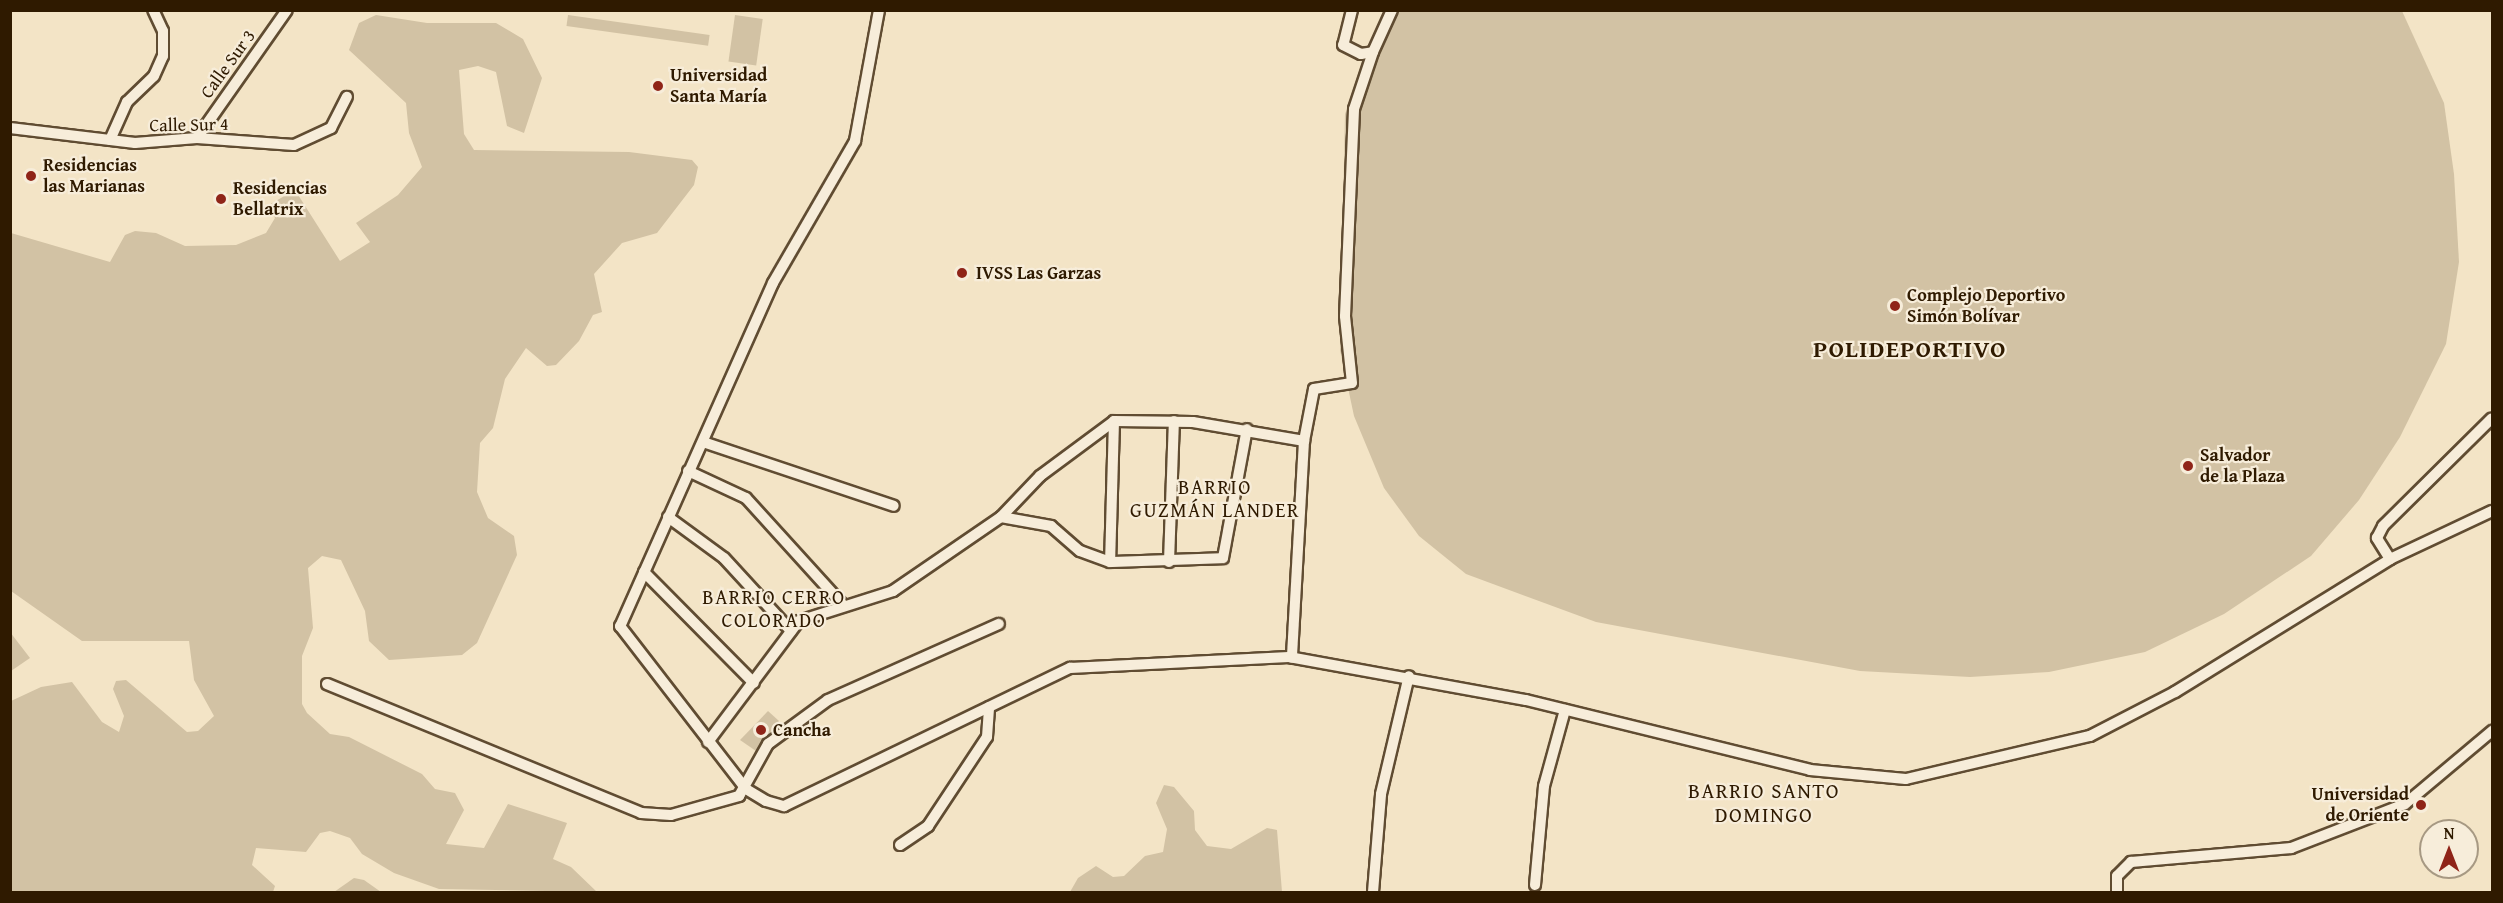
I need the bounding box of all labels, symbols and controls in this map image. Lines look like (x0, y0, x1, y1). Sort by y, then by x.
street label: Calle Sur 3 (196, 26, 260, 102)
place label: Universidad Santa María (670, 65, 767, 107)
marker: Universidad Santa María (651, 79, 665, 93)
street label: Calle Sur 4 (149, 114, 229, 136)
place label: Residencias las Marianas (43, 155, 145, 198)
marker: Residencias las Marianas (24, 169, 38, 183)
place label: Residencias Bellatrix (233, 178, 327, 220)
marker: Residencias Bellatrix (214, 192, 228, 206)
place label: IVSS Las Garzas (976, 262, 1101, 284)
marker: IVSS Las Garzas (953, 264, 971, 282)
place label: Complejo Deportivo Simón Bolívar (1907, 285, 2065, 328)
marker: Complejo Deportivo Simón Bolívar (1888, 299, 1902, 313)
district label: POLIDEPORTIVO (1813, 335, 2007, 363)
place label: Salvador de la Plaza (2200, 445, 2285, 488)
marker: Salvador de la Plaza (2181, 459, 2195, 473)
district label: BARRIO GUZMÁN LANDER (1130, 474, 1300, 521)
district label: BARRIO CERRO COLORADO (702, 585, 846, 632)
place label: Cancha (773, 719, 831, 741)
marker: Cancha (754, 723, 768, 737)
district label: BARRIO SANTO DOMINGO (1688, 778, 1840, 828)
place label: Universidad de Oriente (2312, 784, 2409, 826)
marker: Universidad de Oriente (2414, 798, 2428, 812)
north arrow (2419, 819, 2479, 879)
text: N (2444, 821, 2454, 845)

